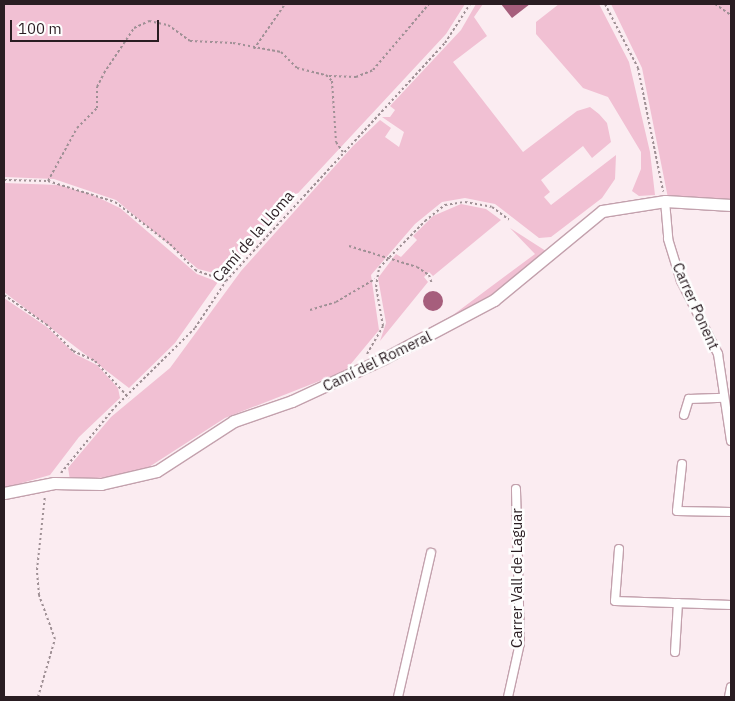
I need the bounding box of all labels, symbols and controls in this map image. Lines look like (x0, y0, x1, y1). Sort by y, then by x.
scale bar (12, 10, 161, 42)
text: 100 m (18, 19, 62, 38)
street label: Camí de la Lloma (209, 187, 297, 285)
street label: Carrer Ponent (669, 260, 723, 352)
street label: Camí del Romeral (320, 327, 434, 395)
street label: Carrer Vall de Laguar (508, 508, 526, 648)

